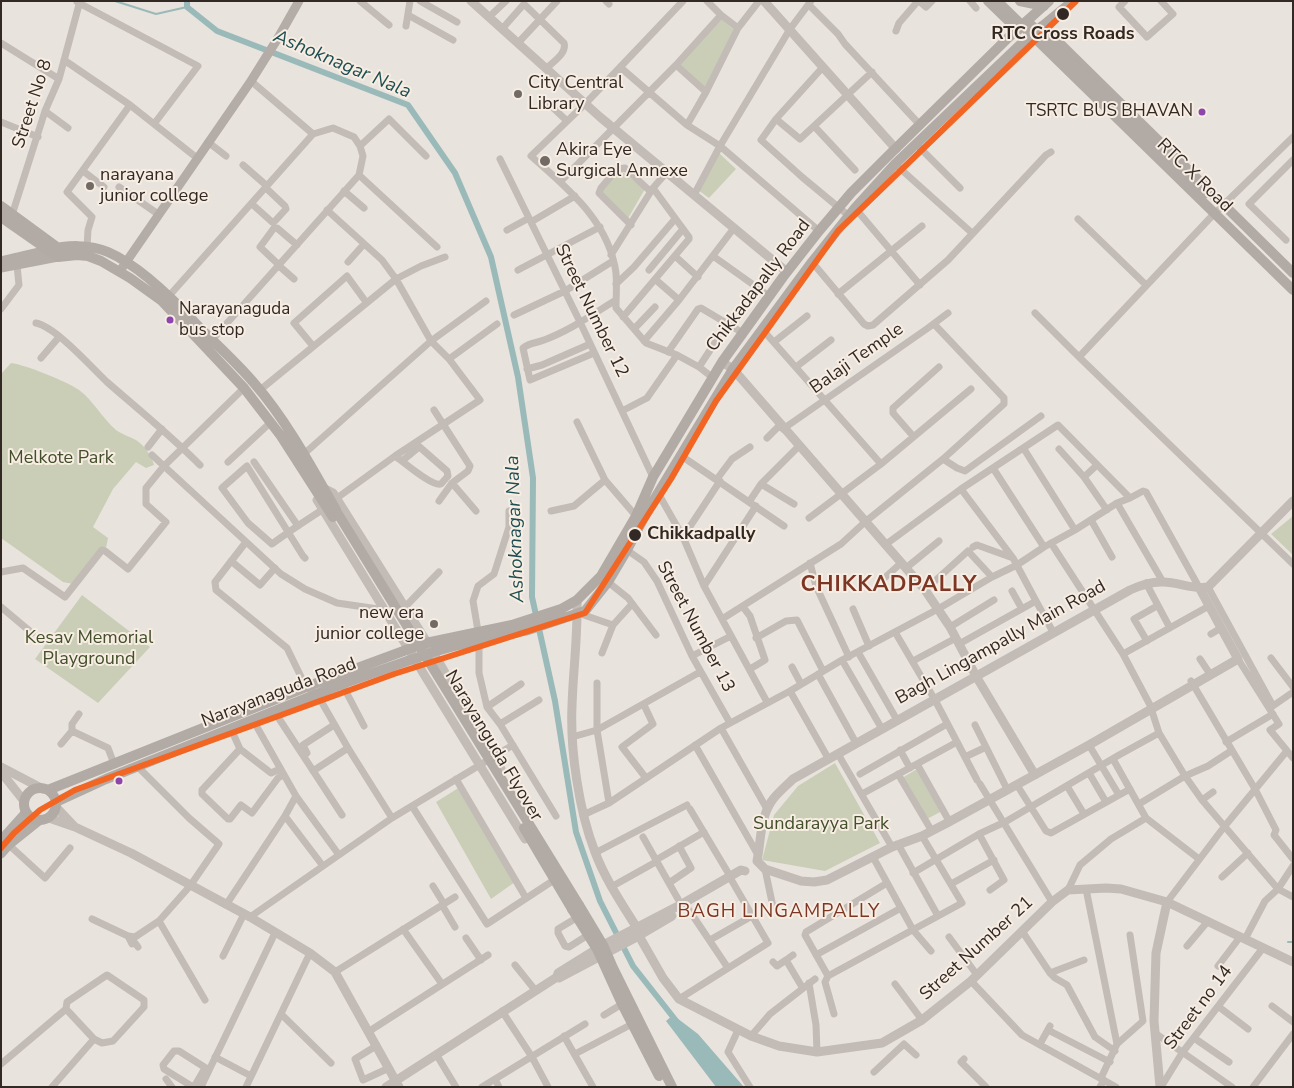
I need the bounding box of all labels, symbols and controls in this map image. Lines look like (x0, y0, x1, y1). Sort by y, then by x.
marker: RTC Cross Roads (1055, 6, 1071, 22)
place label: RTC Cross Roads (991, 24, 1135, 46)
water label: Ashoknagar Nala (270, 26, 414, 104)
street label: Street No 8 (8, 57, 58, 151)
place label: City Central Library (528, 73, 623, 116)
marker: City Central Library (512, 88, 524, 100)
place label: TSRTC BUS BHAVAN (1026, 102, 1193, 122)
marker: TSRTC BUS BHAVAN (1197, 107, 1207, 117)
street label: RTC X Road (1152, 135, 1236, 217)
place label: Akira Eye Surgical Annexe (556, 140, 688, 182)
marker: Akira Eye Surgical Annexe (538, 154, 552, 168)
place label: narayana junior college (100, 165, 208, 208)
marker: narayana junior college (84, 180, 96, 192)
street label: Chikkadapally Road (702, 216, 816, 356)
street label: Street Number 12 (549, 241, 633, 381)
place label: Narayanaguda bus stop (179, 300, 290, 340)
marker: Narayanaguda bus stop (165, 315, 175, 325)
street label: Balaji Temple (806, 319, 908, 399)
park label: Melkote Park (8, 448, 114, 470)
water label: Ashoknagar Nala (502, 455, 530, 603)
place label: Chikkadpally (647, 524, 756, 546)
marker: Chikkadpally (627, 527, 643, 543)
street label: Street Number 13 (651, 558, 739, 696)
district label: CHIKKADPALLY (799, 573, 979, 599)
street label: Bagh Lingampally Main Road (892, 576, 1110, 710)
place label: new era junior college (316, 603, 424, 646)
marker: new era junior college (428, 618, 440, 630)
park label: Kesav Memorial Playground (25, 628, 153, 670)
street label: Narayanaguda Road (198, 653, 360, 733)
street label: Narayanguda Flyover (439, 667, 547, 825)
unlabelled marker (114, 776, 124, 786)
park label: Sundarayya Park (753, 814, 889, 836)
street label: Street Number 21 (916, 892, 1038, 1006)
district label: BAGH LINGAMPALLY (676, 901, 882, 923)
street label: Street no 14 (1160, 961, 1238, 1055)

